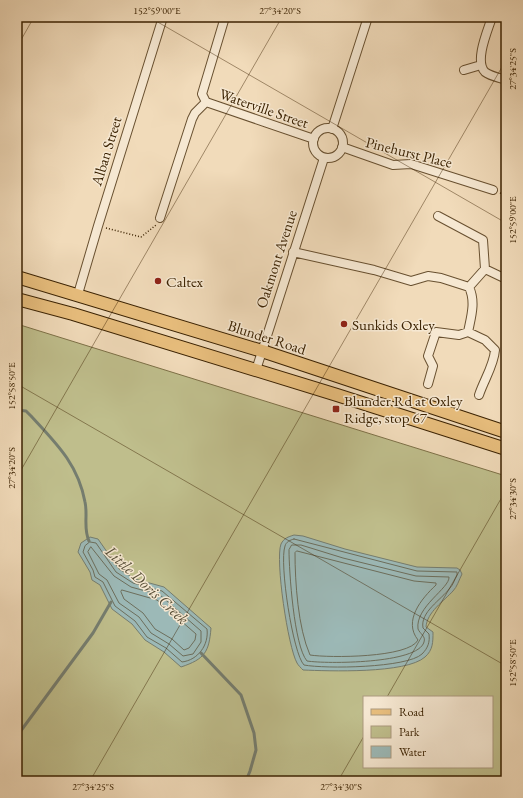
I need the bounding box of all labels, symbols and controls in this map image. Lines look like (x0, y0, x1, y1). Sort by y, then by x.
text: 152°59'00"E (133, 4, 181, 17)
text: 27°34'20"S (259, 4, 301, 17)
text: 27°34'25"S (506, 48, 519, 90)
street label: Waterville Street (217, 84, 311, 132)
street label: Alban Street (86, 114, 126, 189)
street label: Pinehurst Place (364, 132, 454, 172)
text: 152°59'00"E (506, 196, 519, 244)
street label: Oakmont Avenue (251, 207, 301, 311)
place label: Caltex (166, 272, 204, 291)
marker: Caltex (153, 276, 163, 286)
street label: Blunder Road (226, 315, 309, 359)
place label: Sunkids Oxley (352, 315, 435, 334)
marker: Sunkids Oxley (339, 319, 349, 329)
text: 152°58'50"E (5, 362, 18, 410)
place label: Blunder Rd at Oxley Ridge, stop 67 (344, 391, 463, 427)
marker: Blunder Rd at Oxley Ridge, stop 67 (331, 404, 341, 414)
text: 27°34'20"S (5, 447, 18, 489)
text: 27°34'30"S (506, 478, 519, 520)
water label: Little Doris Creek (100, 540, 194, 630)
text: 152°58'50"E (506, 639, 519, 687)
legend (363, 696, 493, 768)
text: Road (399, 704, 425, 720)
text: Park (399, 724, 420, 740)
text: Water (399, 744, 426, 760)
text: 27°34'25"S (72, 780, 114, 793)
text: 27°34'30"S (320, 780, 362, 793)

